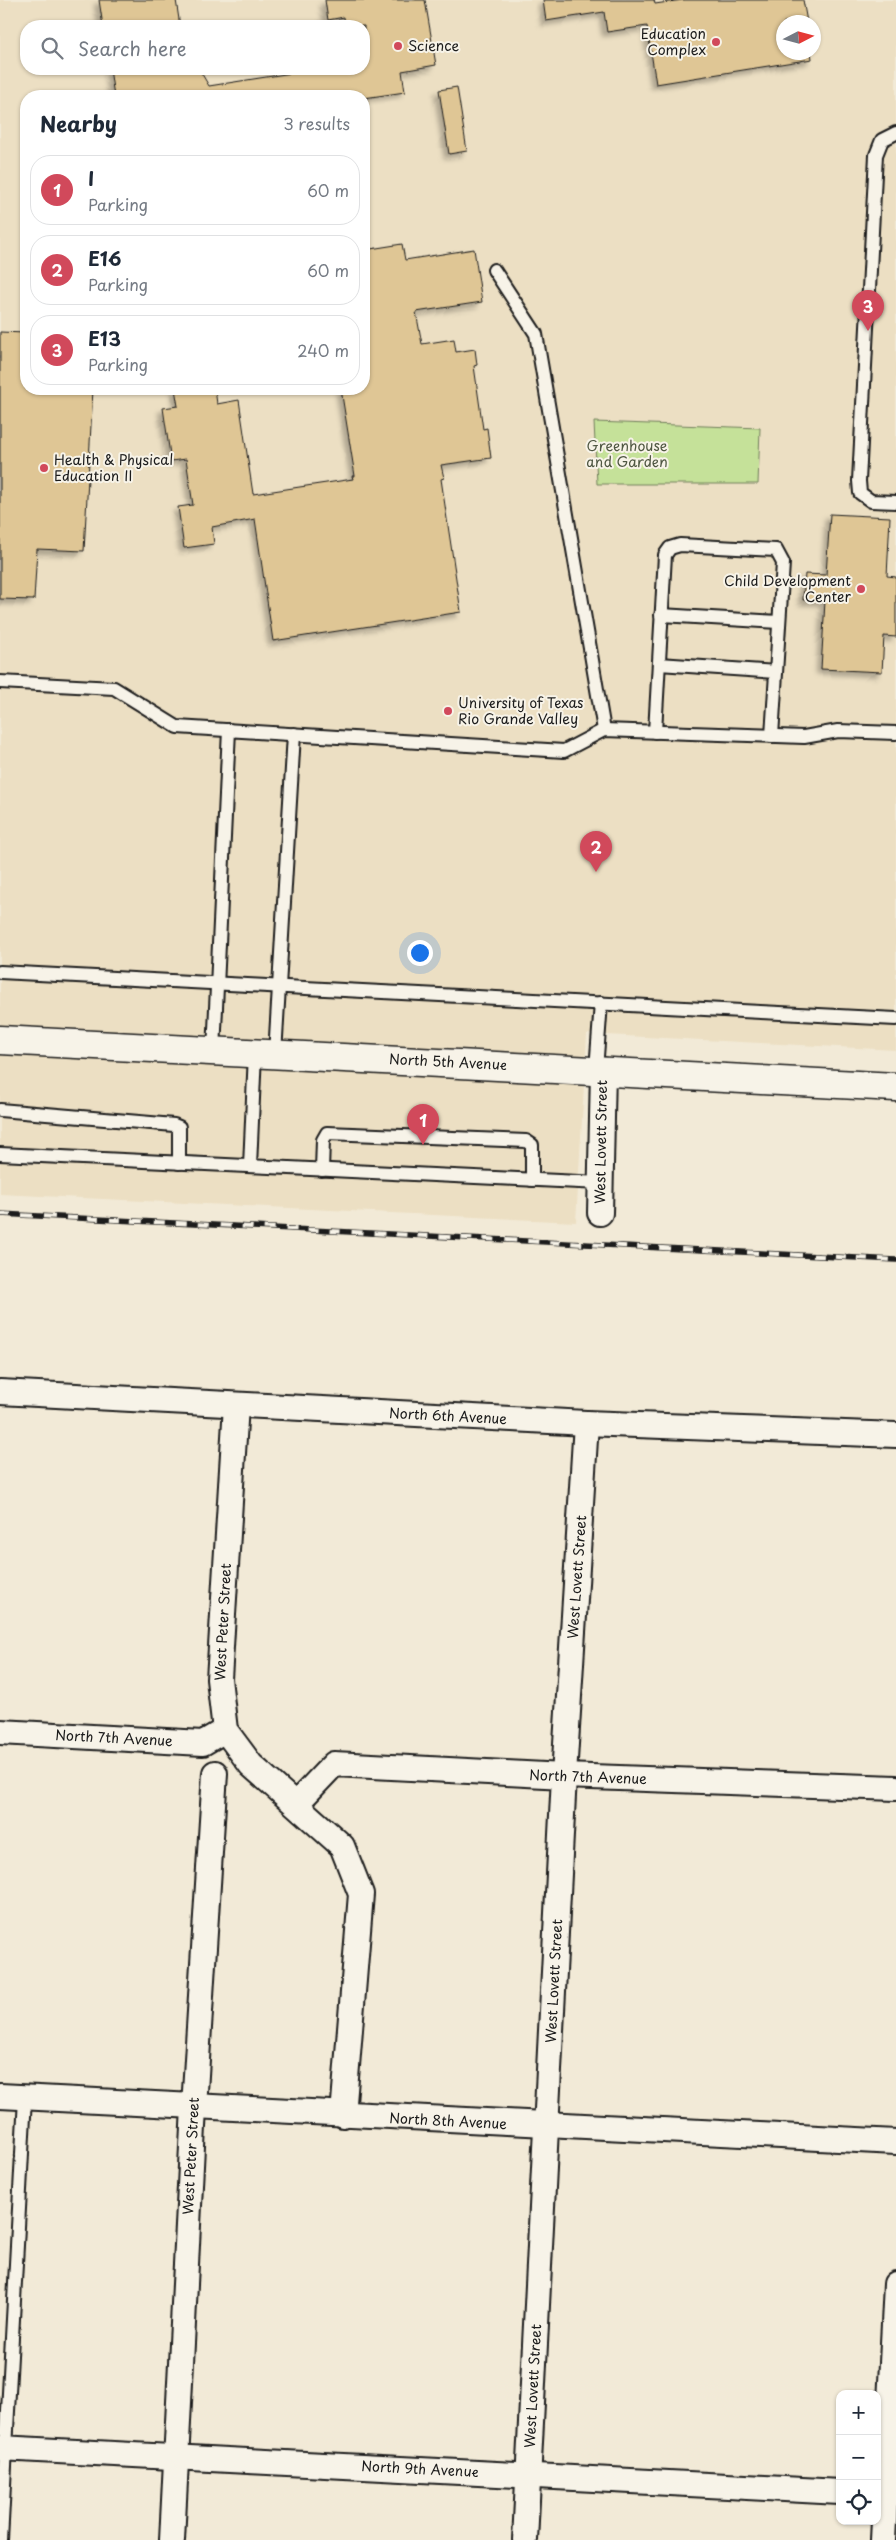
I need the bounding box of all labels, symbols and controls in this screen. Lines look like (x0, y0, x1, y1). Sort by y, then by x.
north arrow (776, 15, 821, 60)
search box (20, 20, 370, 75)
place label: Education Complex (641, 23, 706, 60)
icon: search (38, 34, 66, 62)
text: Search here (78, 34, 187, 62)
place label: Science (408, 35, 460, 56)
marker: Education Complex (710, 36, 722, 48)
marker: Science (392, 40, 404, 52)
text: Nearby (40, 107, 117, 139)
text: 3 results (283, 111, 350, 135)
text: I (88, 164, 94, 192)
text: 1 (53, 178, 61, 202)
text: 60 m (307, 178, 349, 202)
text: Parking (88, 192, 148, 216)
text: E16 (88, 244, 121, 272)
text: 2 (51, 258, 63, 282)
text: 60 m (307, 258, 349, 282)
text: Parking (88, 272, 148, 296)
pin: 3 (852, 290, 884, 331)
text: E13 (88, 324, 121, 352)
text: 3 (52, 338, 62, 362)
text: 240 m (297, 338, 349, 362)
text: Parking (88, 352, 148, 376)
park label: Greenhouse and Garden (586, 435, 668, 472)
place label: Health & Physical Education II (54, 449, 173, 486)
marker: Health & Physical Education II (38, 462, 50, 474)
place label: Child Development Center (724, 570, 851, 607)
marker: Child Development Center (855, 583, 867, 595)
place label: University of Texas Rio Grande Valley (458, 692, 583, 729)
marker: University of Texas Rio Grande Valley (442, 705, 454, 717)
pin: 2 (580, 831, 612, 872)
your location (407, 940, 433, 966)
street label: North 5th Avenue (389, 1048, 508, 1075)
street label: West Lovett Street (589, 1080, 612, 1204)
pin: 1 (407, 1104, 439, 1145)
street label: North 6th Avenue (389, 1402, 508, 1429)
street label: West Lovett Street (562, 1514, 591, 1640)
street label: West Peter Street (209, 1562, 236, 1681)
street label: North 7th Avenue (55, 1724, 174, 1751)
street label: North 7th Avenue (529, 1764, 648, 1789)
street label: West Lovett Street (540, 1918, 567, 2043)
street label: West Peter Street (177, 2096, 204, 2215)
street label: North 8th Avenue (389, 2107, 508, 2134)
street label: West Lovett Street (519, 2323, 546, 2448)
map controls (836, 2390, 881, 2525)
button: + (836, 2390, 881, 2435)
button: − (836, 2435, 881, 2480)
street label: North 9th Avenue (361, 2455, 479, 2482)
button: locate (836, 2480, 881, 2525)

